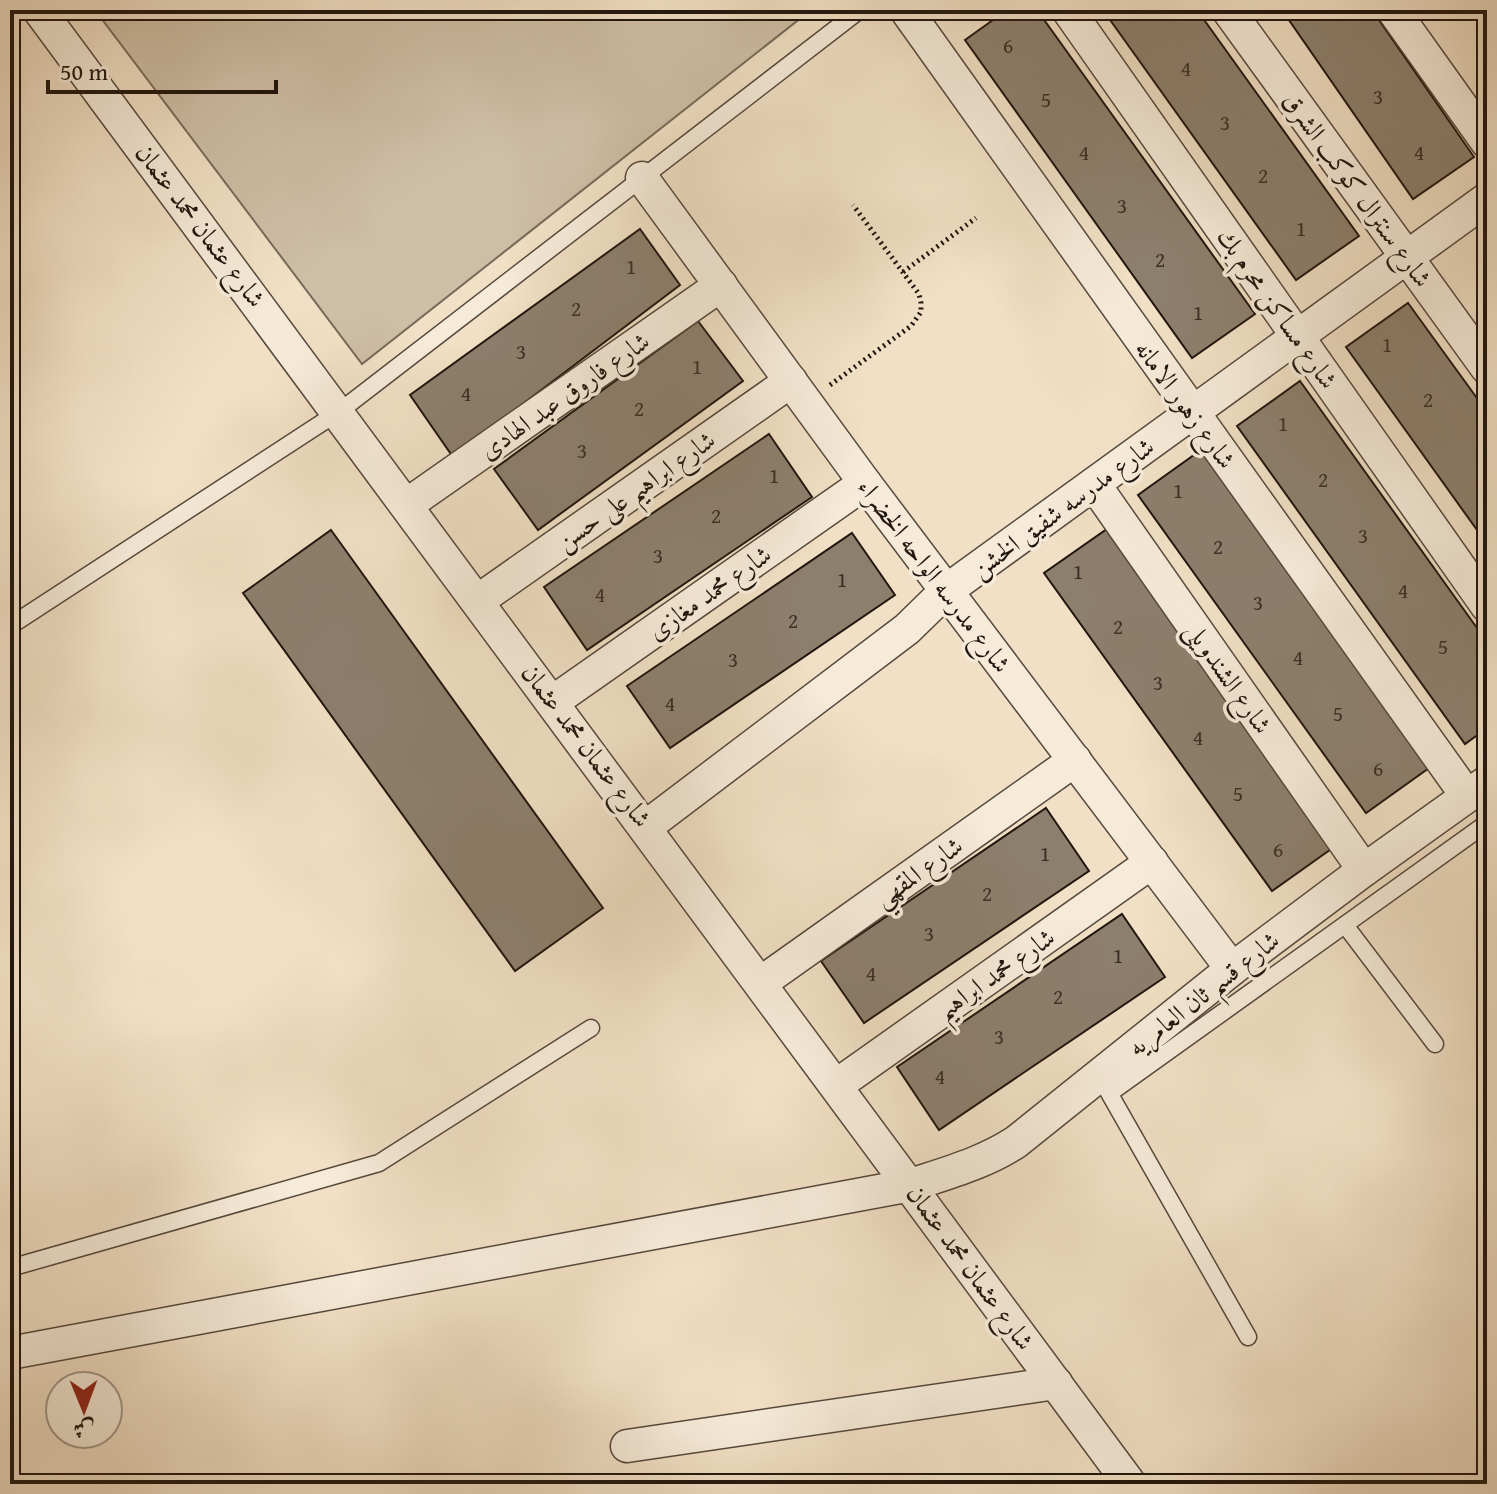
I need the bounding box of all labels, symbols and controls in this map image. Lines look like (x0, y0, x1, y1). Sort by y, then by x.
house number: 6 (1003, 29, 1013, 61)
scale bar (48, 44, 276, 94)
house number: 4 (1181, 52, 1191, 84)
text: 50 m (60, 54, 108, 89)
house number: 3 (1373, 80, 1383, 112)
house number: 5 (1041, 83, 1051, 115)
street label: شارع سنترال كوكب الشرق (1271, 83, 1442, 297)
house number: 3 (1220, 106, 1230, 138)
street label: شارع عثمان محمد عثمان (124, 135, 276, 317)
house number: 4 (1079, 136, 1089, 168)
house number: 4 (1414, 136, 1424, 168)
house number: 2 (1258, 159, 1268, 191)
house number: 3 (1117, 189, 1127, 221)
house number: 1 (1296, 212, 1306, 244)
street label: شارع مساكن محرم بك (1205, 219, 1348, 399)
house number: 2 (1155, 243, 1165, 275)
house number: 1 (626, 250, 636, 282)
house number: 2 (571, 292, 581, 324)
house number: 1 (1193, 296, 1203, 328)
street label: شارع فاروق عبد الهادى (471, 321, 659, 471)
house number: 1 (1382, 328, 1392, 360)
street label: شارع زهور الامانه (1123, 331, 1246, 478)
house number: 3 (516, 335, 526, 367)
house number: 1 (692, 350, 702, 382)
house number: 4 (461, 377, 471, 409)
house number: 2 (1423, 383, 1433, 415)
house number: 2 (634, 392, 644, 424)
house number: 1 (1278, 407, 1288, 439)
street label: شارع ابراهيم على حسن (547, 420, 727, 565)
street label: شارع مدرسه شفيق الخشن (962, 427, 1164, 590)
house number: 3 (577, 434, 587, 466)
house number: 1 (769, 459, 779, 491)
house number: 2 (1318, 463, 1328, 495)
street label: شارع مدرسه الواحه الخضراء (846, 469, 1021, 683)
house number: 1 (1173, 474, 1183, 506)
house number: 2 (711, 499, 721, 531)
house number: 3 (1358, 519, 1368, 551)
house number: 2 (1213, 530, 1223, 562)
street label: شارع محمد مغازى (639, 535, 781, 652)
house number: 3 (653, 539, 663, 571)
house number: 1 (1073, 555, 1083, 587)
house number: 1 (837, 563, 847, 595)
house number: 4 (1398, 574, 1408, 606)
house number: 4 (595, 578, 605, 610)
house number: 3 (1253, 586, 1263, 618)
house number: 2 (788, 604, 798, 636)
house number: 2 (1113, 610, 1123, 642)
street label: شارع الشندويلى (1173, 612, 1282, 743)
house number: 5 (1438, 630, 1448, 662)
house number: 4 (1293, 641, 1303, 673)
house number: 3 (728, 643, 738, 675)
street label: شارع عثمان محمد عثمان (510, 655, 662, 837)
house number: 3 (1153, 666, 1163, 698)
house number: 4 (665, 687, 675, 719)
house number: 5 (1333, 697, 1343, 729)
house number: 4 (1193, 721, 1203, 753)
house number: 6 (1373, 752, 1383, 784)
house number: 5 (1233, 777, 1243, 809)
street label: شارع المقهي (865, 826, 974, 921)
house number: 6 (1273, 833, 1283, 865)
house number: 1 (1040, 837, 1050, 869)
house number: 2 (982, 877, 992, 909)
house number: 3 (924, 917, 934, 949)
street label: شارع محمد ابراهيم (927, 918, 1067, 1034)
street label: شارع قسم ثان العامريه (1118, 921, 1292, 1071)
house number: 1 (1113, 939, 1123, 971)
house number: 4 (866, 957, 876, 989)
house number: 2 (1053, 980, 1063, 1012)
house number: 3 (994, 1020, 1004, 1052)
house number: 4 (935, 1060, 945, 1092)
street label: شارع عثمان محمد عثمان (895, 1176, 1045, 1360)
north arrow (44, 1370, 124, 1450)
text: ش (73, 1414, 96, 1446)

